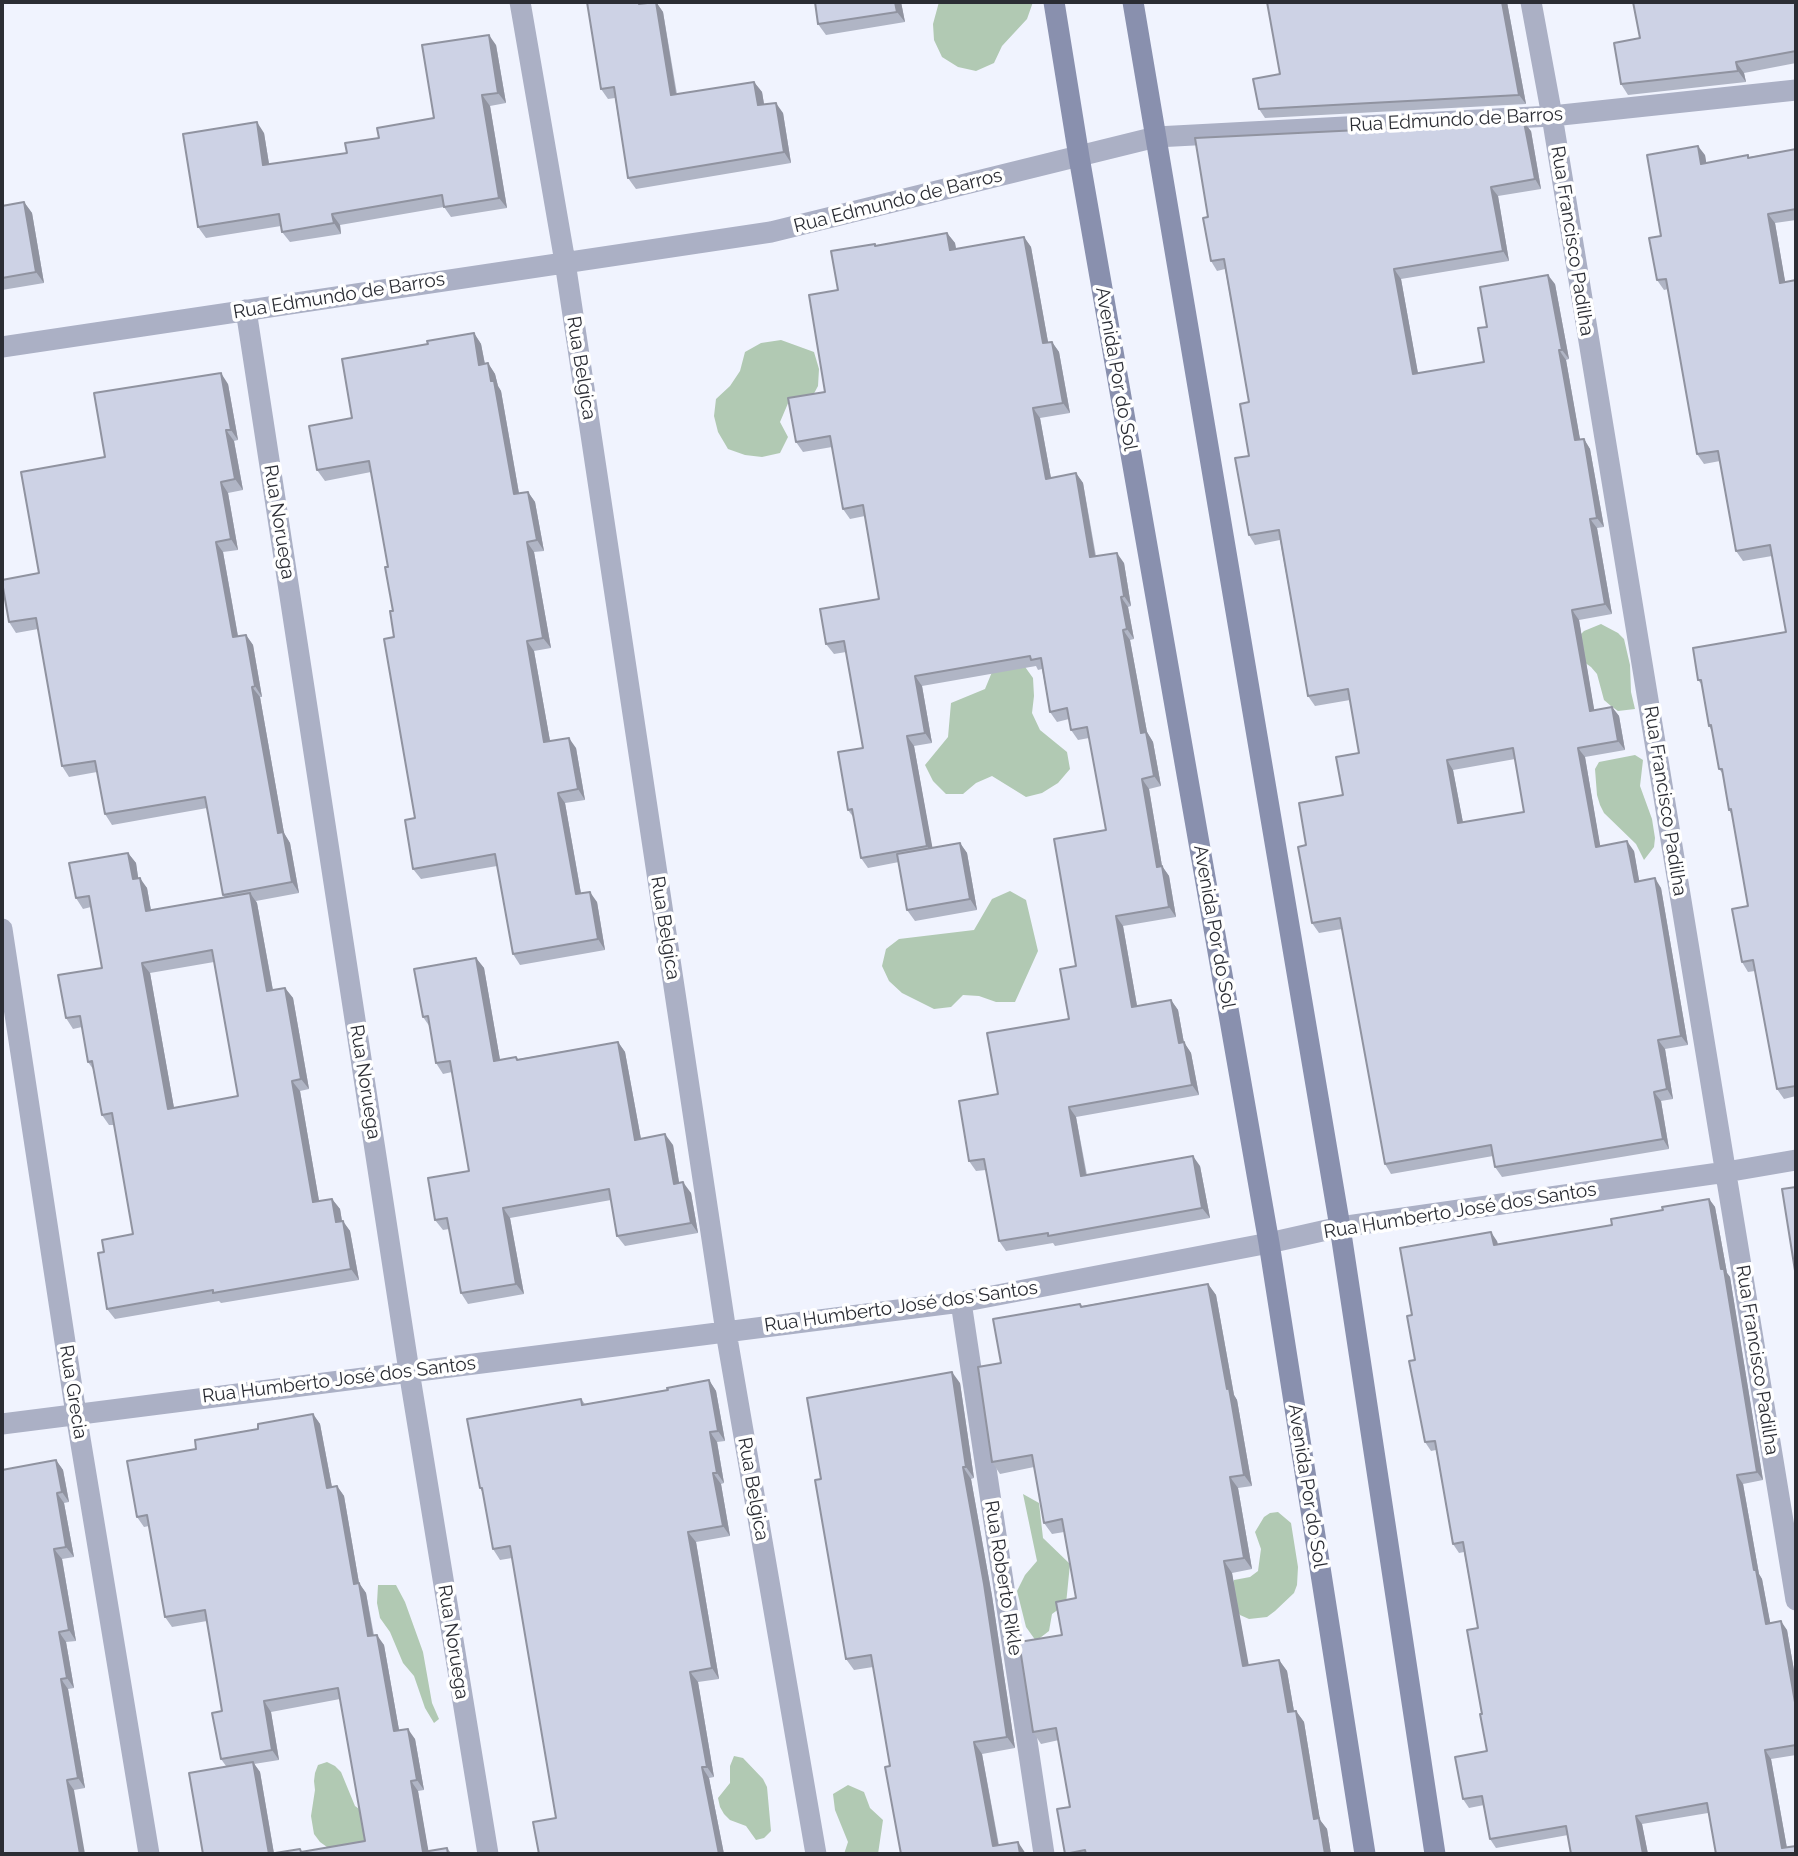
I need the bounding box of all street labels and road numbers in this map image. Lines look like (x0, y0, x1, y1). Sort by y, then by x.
street label: Rua Edmundo de Barros (1349, 103, 1563, 137)
street label: Rua Francisco Padilha (1546, 144, 1598, 338)
street label: Rua Edmundo de Barros (791, 164, 1005, 238)
street label: Rua Edmundo de Barros (232, 268, 446, 324)
street label: Avenida Por do Sol (1090, 285, 1142, 453)
street label: Rua Belgica (562, 315, 600, 421)
street label: Rua Noruega (259, 463, 299, 581)
street label: Rua Francisco Padilha (1639, 704, 1691, 898)
street label: Avenida Por do Sol (1188, 843, 1240, 1011)
street label: Rua Belgica (646, 875, 684, 981)
street label: Rua Noruega (345, 1023, 385, 1141)
street label: Rua Humberto José dos Santos (1322, 1178, 1598, 1244)
street label: Rua Francisco Padilha (1731, 1263, 1783, 1457)
street label: Rua Humberto José dos Santos (763, 1277, 1039, 1337)
street label: Rua Grecia (54, 1343, 92, 1441)
street label: Rua Humberto José dos Santos (201, 1352, 477, 1408)
street label: Avenida Por do Sol (1283, 1402, 1331, 1570)
street label: Rua Belgica (733, 1436, 773, 1542)
street label: Rua Roberto Rikle (979, 1499, 1027, 1657)
street label: Rua Noruega (433, 1583, 473, 1701)

